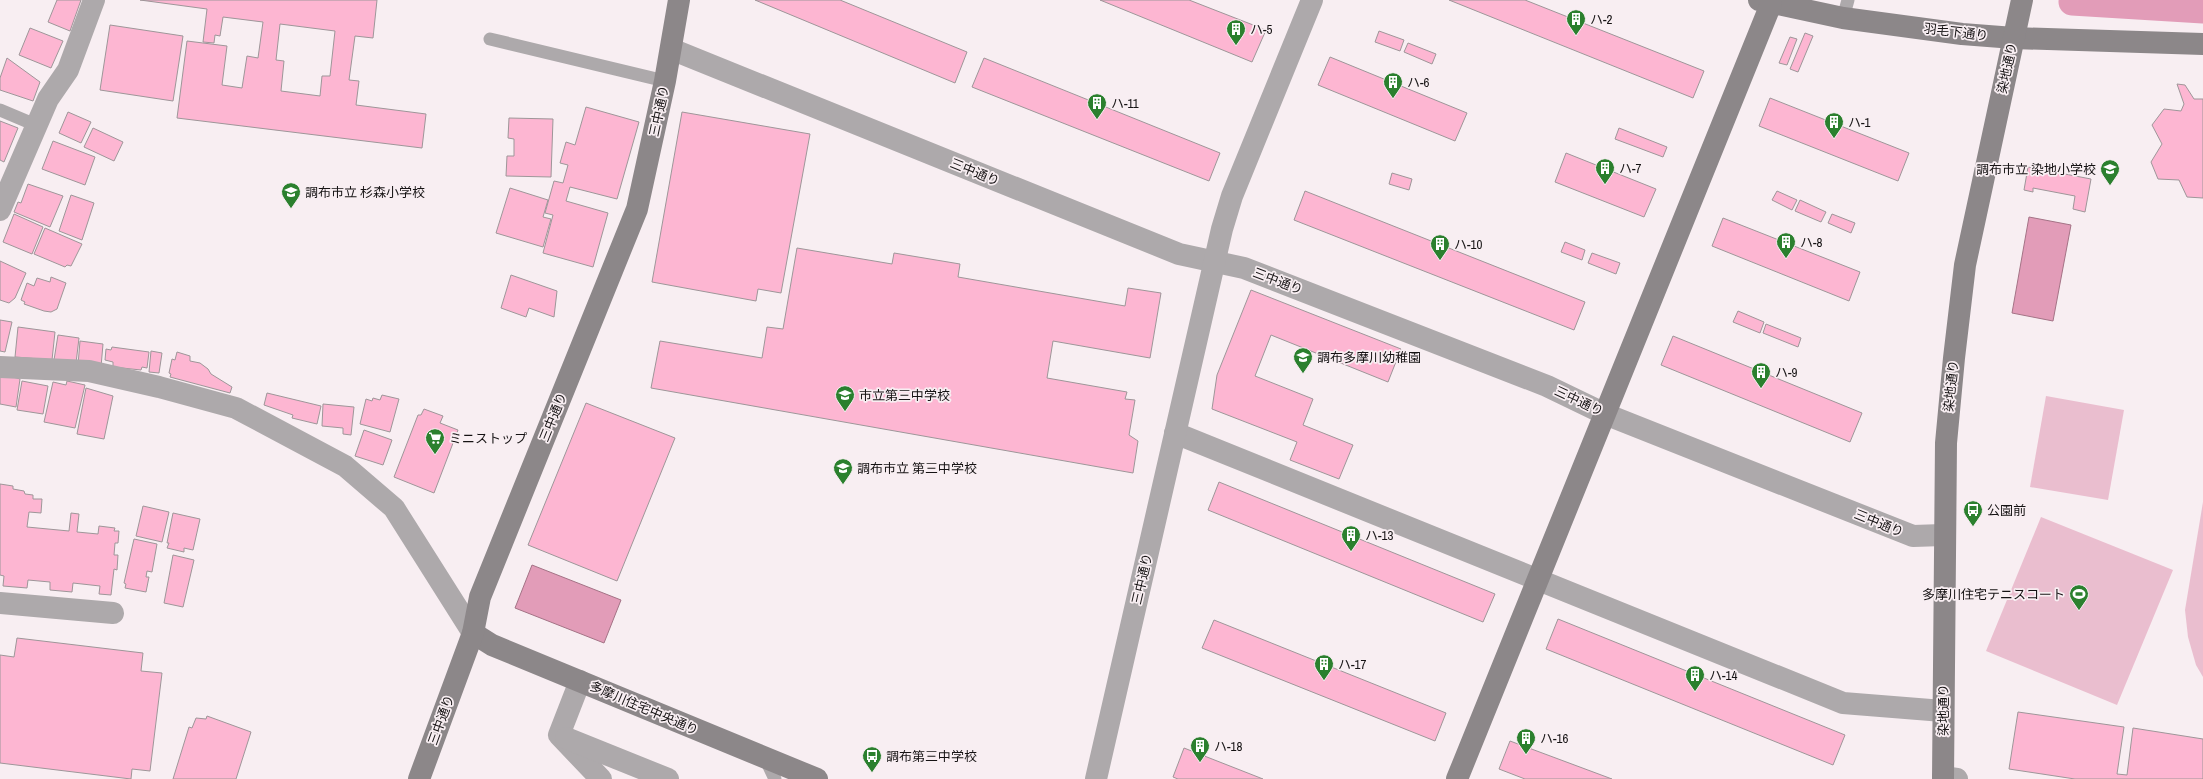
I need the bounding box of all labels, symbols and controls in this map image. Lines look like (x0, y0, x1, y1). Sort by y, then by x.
building icon: ハ-2 (1565, 8, 1587, 36)
place label: ハ-2 (1590, 11, 1613, 28)
building icon: ハ-5 (1225, 18, 1247, 46)
street label: 羽毛下通り (1923, 20, 1989, 44)
place label: ハ-5 (1250, 21, 1273, 38)
street label: 染地通り (1993, 41, 2021, 95)
building icon: ハ-6 (1382, 71, 1404, 99)
place label: ハ-6 (1407, 74, 1430, 91)
street label: 三中通り (645, 84, 673, 138)
building icon: ハ-11 (1086, 92, 1108, 120)
place label: ハ-11 (1111, 95, 1139, 112)
building icon: ハ-1 (1823, 111, 1845, 139)
place label: ハ-1 (1848, 114, 1871, 131)
street label: 三中通り (948, 154, 1002, 190)
building icon: ハ-7 (1594, 157, 1616, 185)
school or university icon: 調布市立 染地小学校 (2099, 158, 2121, 186)
place label: ハ-7 (1619, 160, 1642, 177)
place label: 調布市立 染地小学校 (1976, 161, 2096, 178)
school or university icon: 調布市立 杉森小学校 (280, 181, 302, 209)
place label: 調布市立 杉森小学校 (305, 184, 425, 201)
building icon: ハ-8 (1775, 231, 1797, 259)
building icon: ハ-10 (1429, 233, 1451, 261)
place label: ハ-8 (1800, 234, 1823, 251)
place label: ハ-10 (1454, 236, 1482, 253)
street label: 三中通り (1251, 264, 1305, 298)
school or university icon: 調布多摩川幼稚園 (1292, 346, 1314, 374)
place label: 調布多摩川幼稚園 (1317, 349, 1421, 366)
street label: 染地通り (1940, 359, 1962, 413)
building icon: ハ-9 (1750, 361, 1772, 389)
place label: ハ-9 (1775, 364, 1798, 381)
street label: 三中通り (1552, 382, 1606, 420)
school or university icon: 市立第三中学校 (834, 384, 856, 412)
place label: 市立第三中学校 (859, 387, 950, 404)
street label: 三中通り (535, 390, 571, 444)
supermarket icon: ミニストップ (424, 427, 446, 455)
place label: ミニストップ (449, 430, 527, 447)
school or university icon: 調布市立 第三中学校 (832, 457, 854, 485)
place label: 調布市立 第三中学校 (857, 460, 977, 477)
bus stop icon: 公園前 (1962, 499, 1984, 527)
place label: 公園前 (1987, 502, 2026, 519)
street label: 三中通り (1852, 505, 1906, 541)
building icon: ハ-13 (1340, 524, 1362, 552)
place label: ハ-13 (1365, 527, 1393, 544)
street label: 三中通り (1128, 552, 1156, 606)
sports icon: 多摩川住宅テニスコート (2068, 583, 2090, 611)
place label: 多摩川住宅テニスコート (1922, 586, 2065, 603)
building icon: ハ-17 (1313, 653, 1335, 681)
place label: ハ-17 (1338, 656, 1366, 673)
building icon: ハ-14 (1684, 664, 1706, 692)
place label: ハ-14 (1709, 667, 1737, 684)
street label: 多摩川住宅中央通り (587, 677, 701, 739)
street label: 染地通り (1935, 684, 1952, 736)
street label: 三中通り (424, 693, 458, 747)
building icon: ハ-16 (1515, 727, 1537, 755)
place label: ハ-16 (1540, 730, 1568, 747)
building icon: ハ-18 (1189, 735, 1211, 763)
place label: ハ-18 (1214, 738, 1242, 755)
bus stop icon: 調布第三中学校 (861, 745, 883, 773)
place label: 調布第三中学校 (886, 748, 977, 765)

